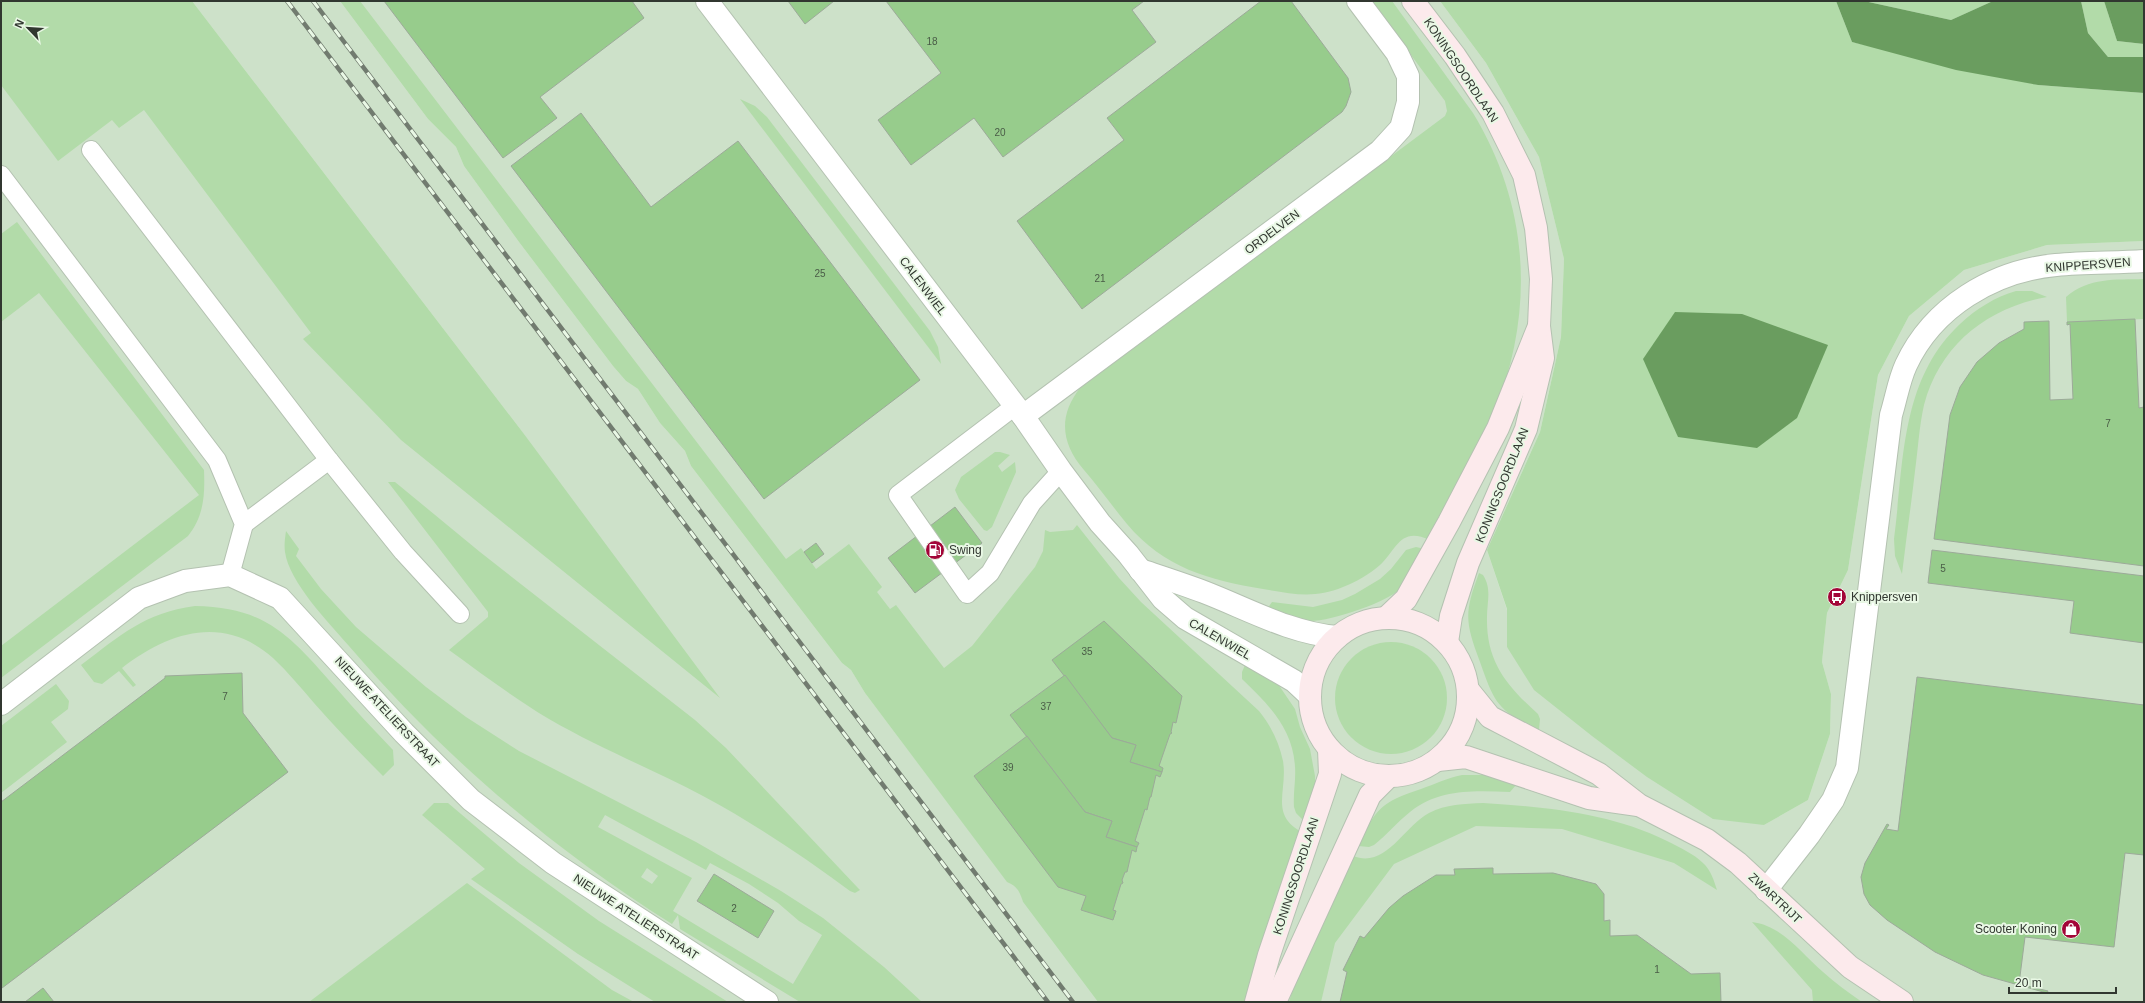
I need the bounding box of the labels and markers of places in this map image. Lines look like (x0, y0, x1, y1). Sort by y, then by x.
fuel station icon: Swing (924, 539, 946, 561)
place label: Swing (949, 543, 982, 557)
bus stop icon: Knippersven (1826, 586, 1848, 608)
place label: Knippersven (1851, 590, 1918, 604)
shop icon: Scooter Koning (2060, 918, 2082, 940)
place label: Scooter Koning (1975, 922, 2057, 936)

